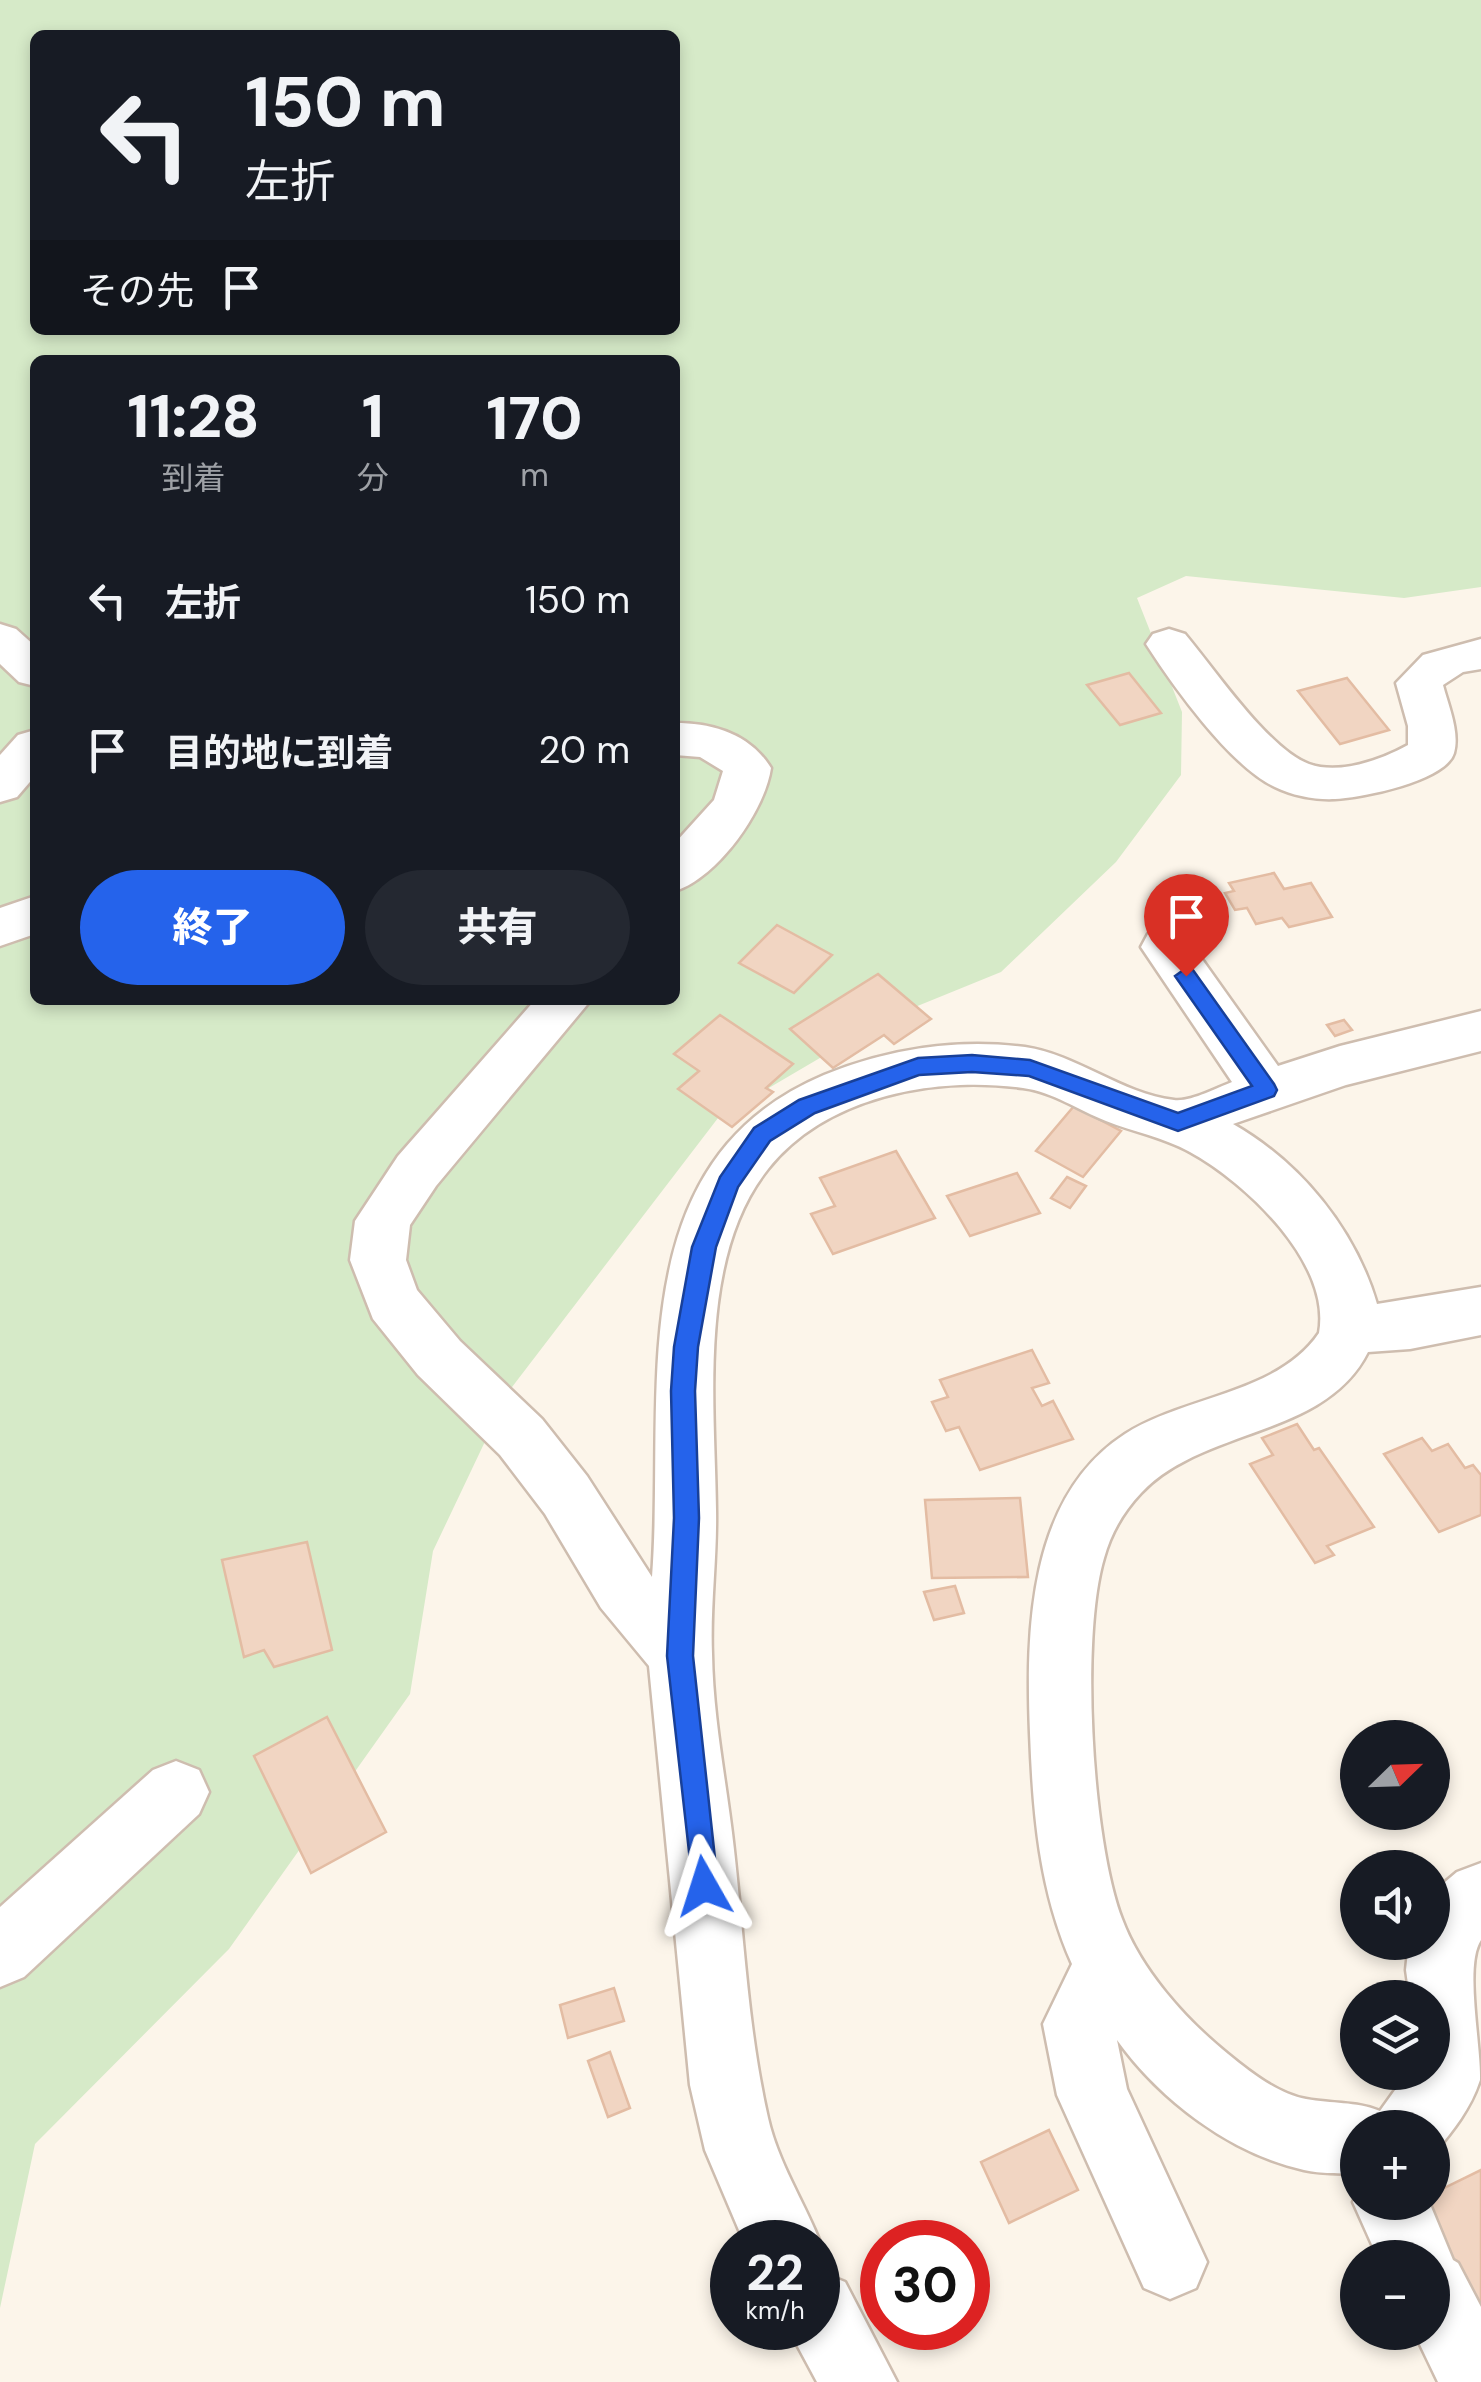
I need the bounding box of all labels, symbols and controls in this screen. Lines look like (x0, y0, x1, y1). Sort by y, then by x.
text: 150 m (245, 57, 446, 148)
icon: left (80, 70, 210, 200)
text: 左折 (245, 152, 335, 211)
icon: arrive (214, 260, 269, 315)
text: その先 (80, 266, 194, 316)
text: 11:28 (127, 377, 260, 456)
text: 1 (362, 377, 384, 456)
text: 170 (486, 379, 583, 458)
text: m (520, 454, 549, 496)
text: 到着 (161, 457, 225, 499)
text: 分 (357, 457, 389, 499)
icon: left (80, 573, 135, 628)
text: 150 m (525, 575, 630, 625)
text: 左折 (165, 578, 241, 628)
icon: arrive (80, 723, 135, 778)
text: 20 m (539, 725, 630, 775)
text: 目的地に到着 (165, 728, 393, 778)
button: 終了 (80, 870, 345, 985)
button: 共有 (365, 870, 630, 985)
pin (1144, 874, 1229, 977)
icon: arrive (1159, 889, 1214, 944)
north arrow (1340, 1720, 1450, 1830)
map controls (1340, 1720, 1450, 2350)
position arrow (652, 1834, 756, 1938)
button: sound (1340, 1850, 1450, 1960)
button: layers (1340, 1980, 1450, 2090)
button: + (1340, 2110, 1450, 2220)
speed limit sign: 30 (860, 2220, 990, 2350)
text: 22 (746, 2240, 804, 2306)
button: − (1340, 2240, 1450, 2350)
text: km/h (745, 2294, 805, 2327)

